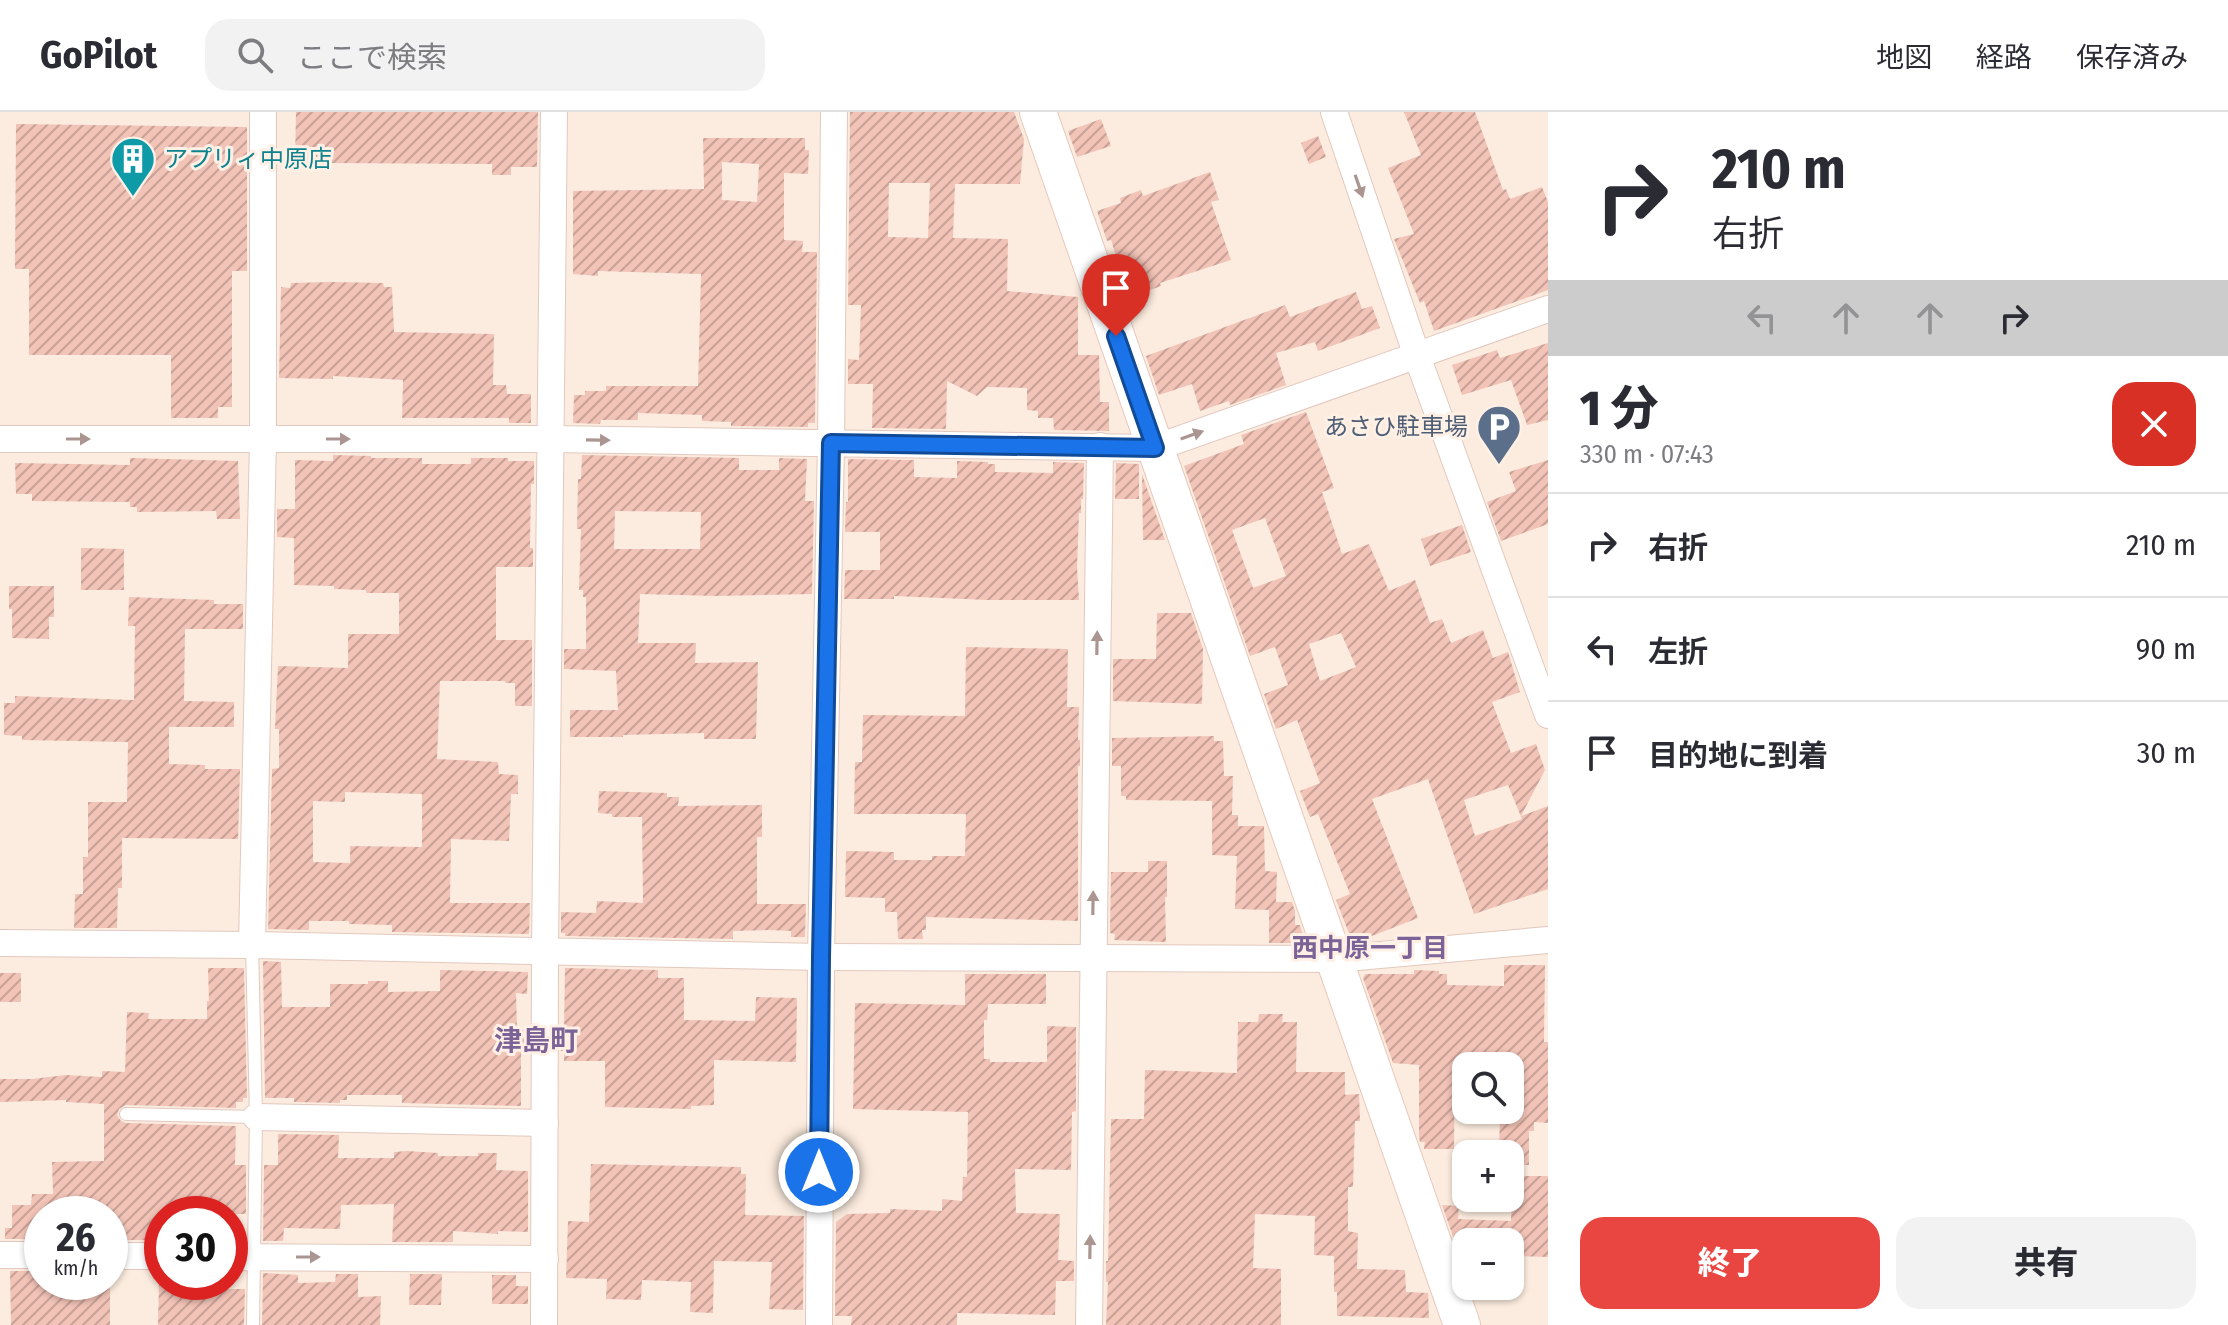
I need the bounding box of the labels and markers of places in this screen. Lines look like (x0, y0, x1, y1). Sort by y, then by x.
building icon: アプリィ中原店 (109, 135, 157, 198)
place label: アプリィ中原店 (164, 145, 332, 173)
pin (1082, 254, 1150, 336)
parking icon: あさひ駐車場 (1475, 403, 1523, 466)
place label: あさひ駐車場 (1324, 413, 1468, 441)

